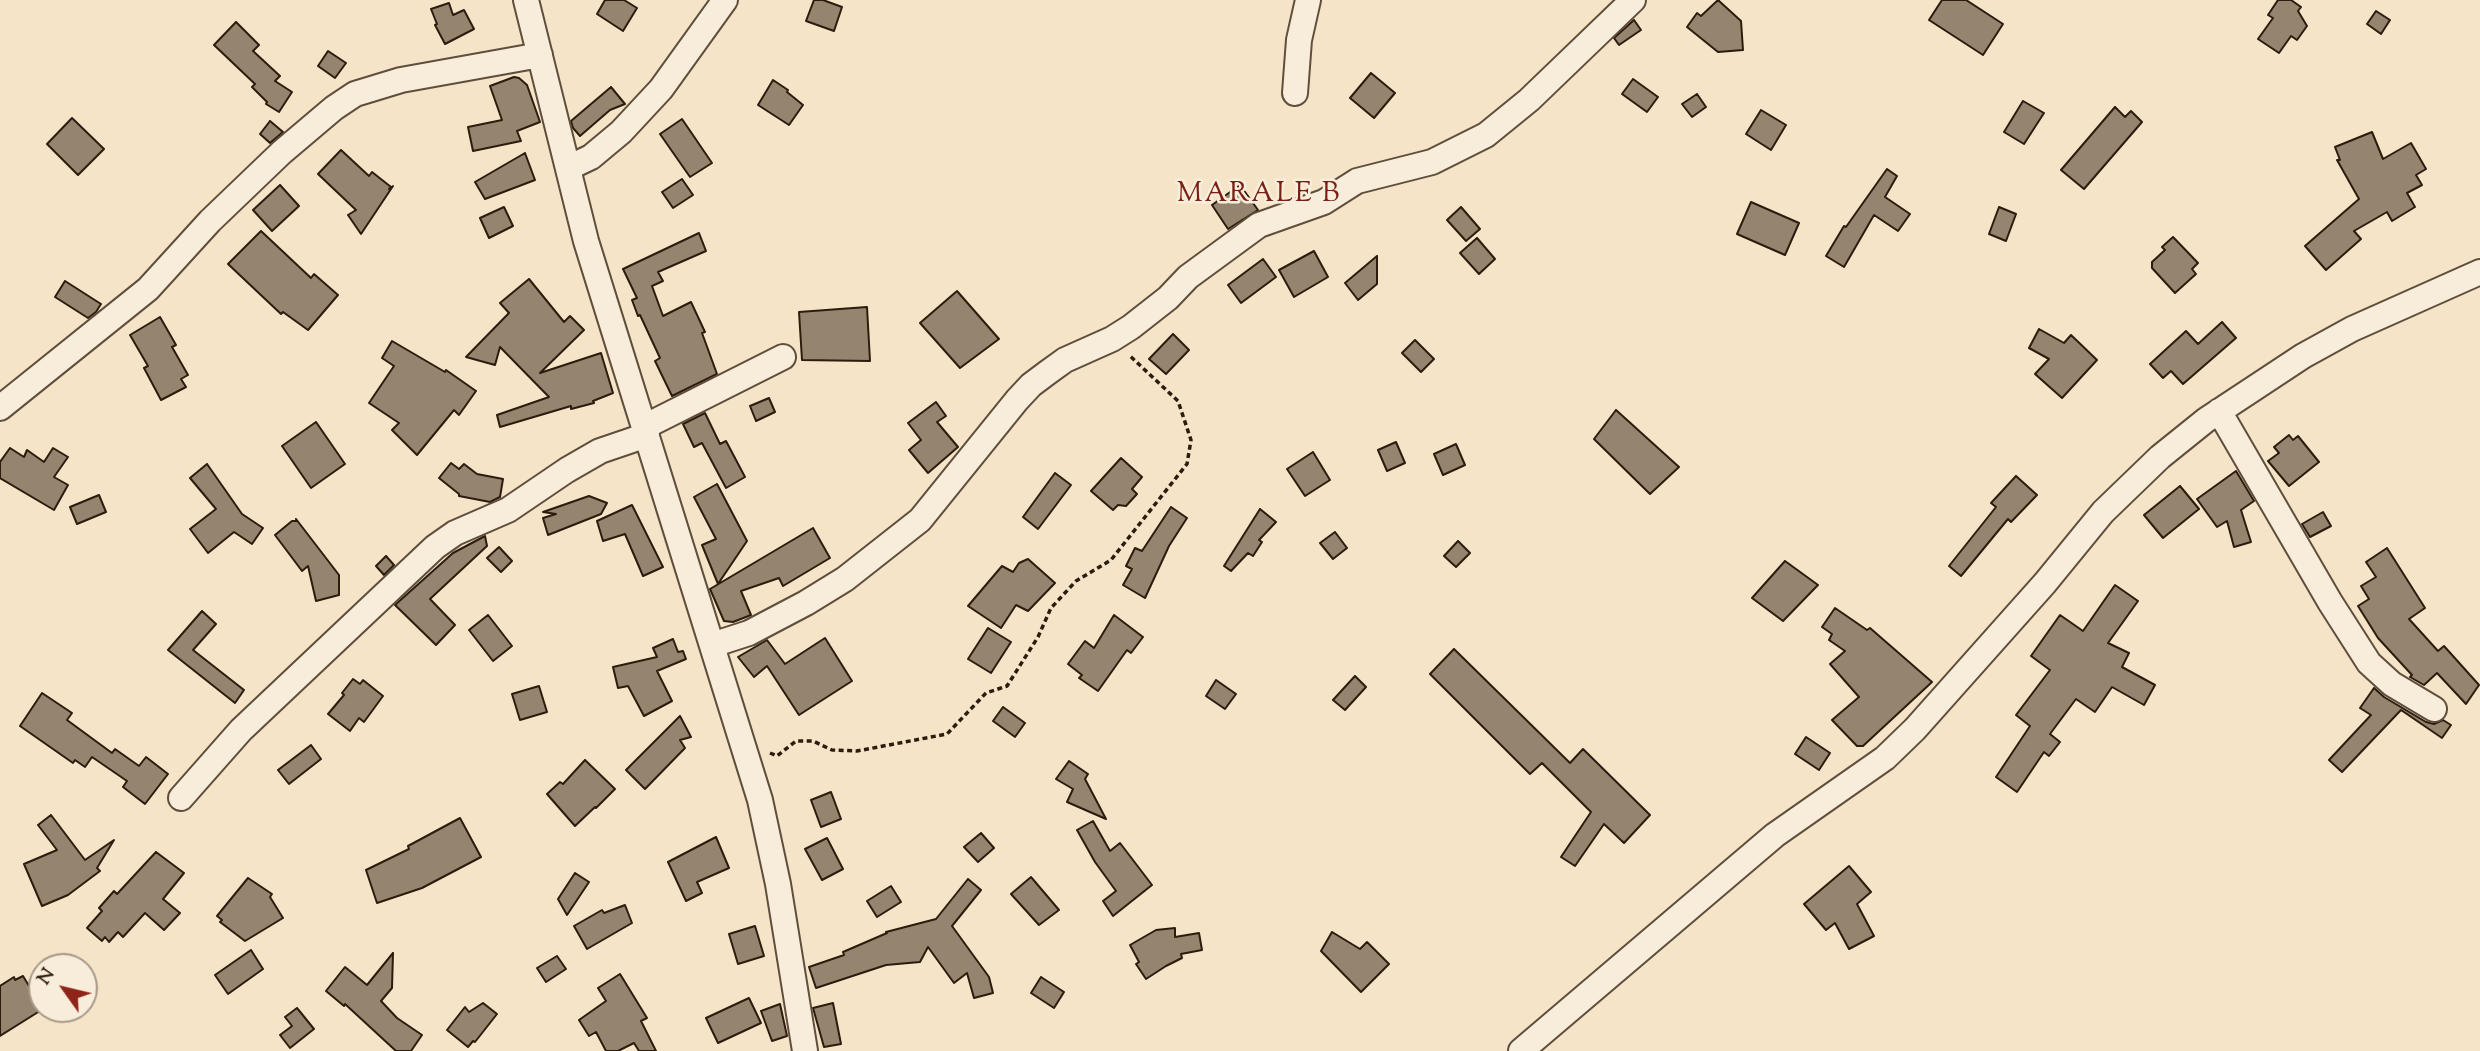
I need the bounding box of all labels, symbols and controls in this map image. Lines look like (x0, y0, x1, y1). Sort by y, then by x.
district label: MARALE B (1178, 179, 1340, 213)
north arrow (28, 953, 98, 1023)
text: N (31, 963, 62, 991)

